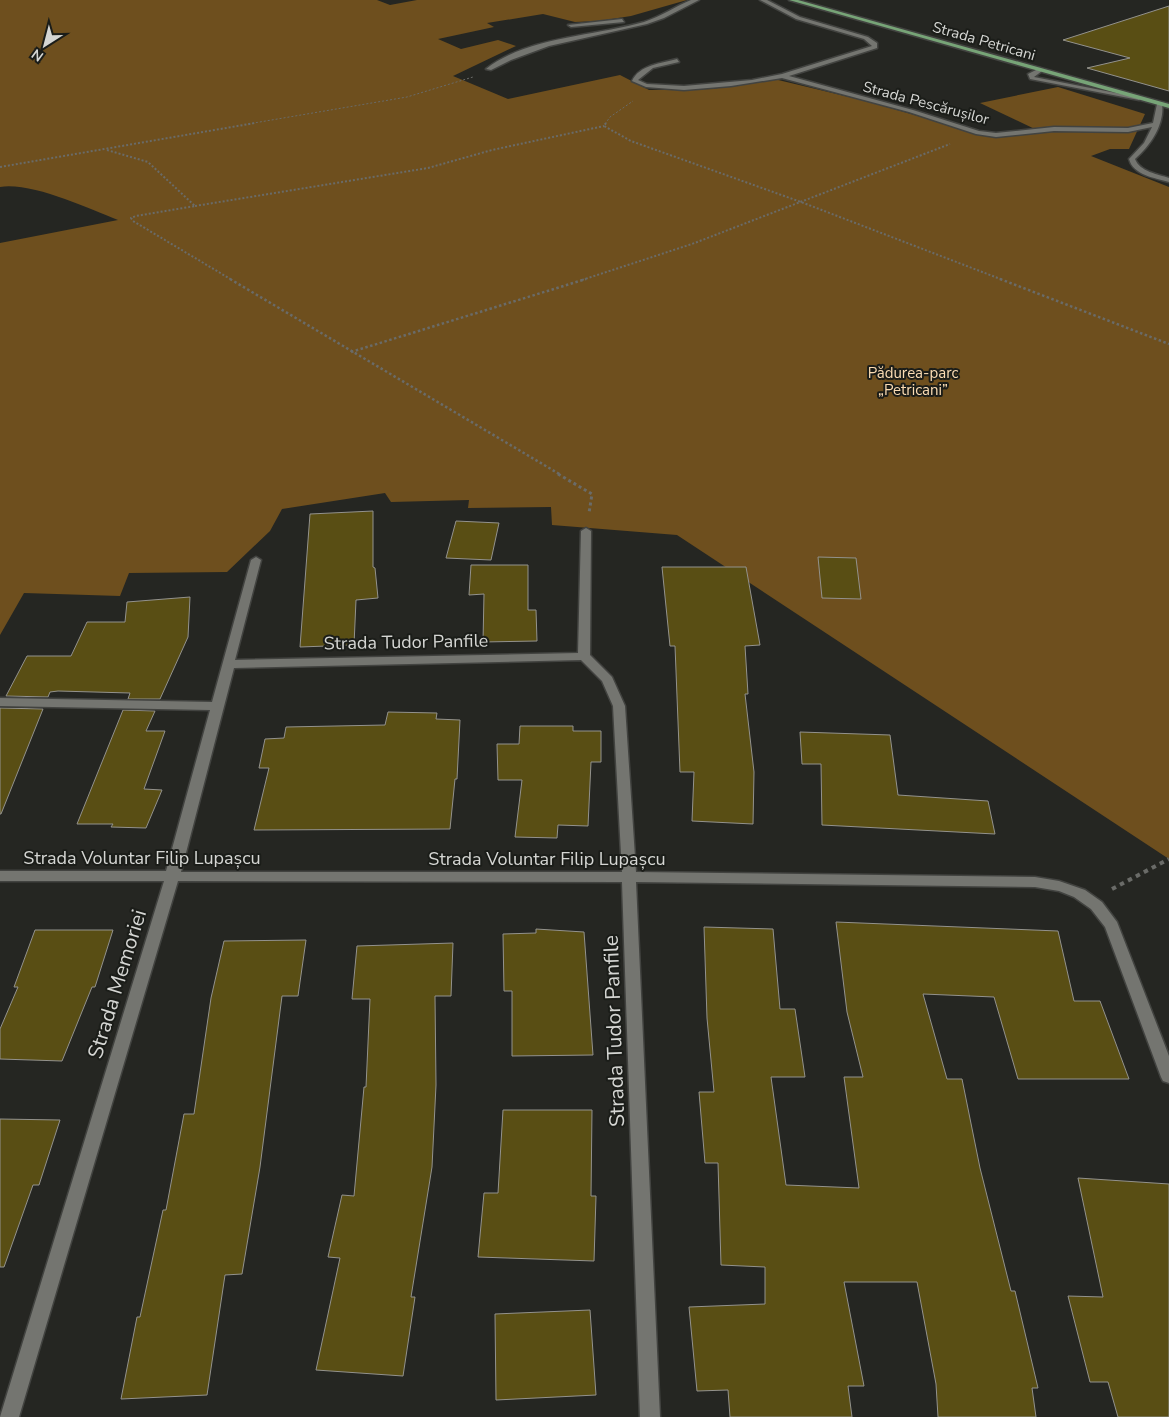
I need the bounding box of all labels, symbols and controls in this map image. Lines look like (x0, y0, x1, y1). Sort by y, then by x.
street label: Strada Petricani (930, 17, 1038, 65)
north arrow (20, 20, 70, 70)
text: N (28, 44, 47, 66)
street label: Strada Pescărușilor (861, 77, 992, 130)
park label: Pădurea-parc „Petricani” (868, 363, 958, 400)
street label: Strada Tudor Panfile (323, 629, 489, 655)
street label: Strada Voluntar Filip Lupașcu (23, 846, 261, 870)
street label: Strada Voluntar Filip Lupașcu (428, 847, 666, 871)
street label: Strada Memoriei (81, 906, 153, 1062)
street label: Strada Tudor Panfile (597, 934, 631, 1128)

